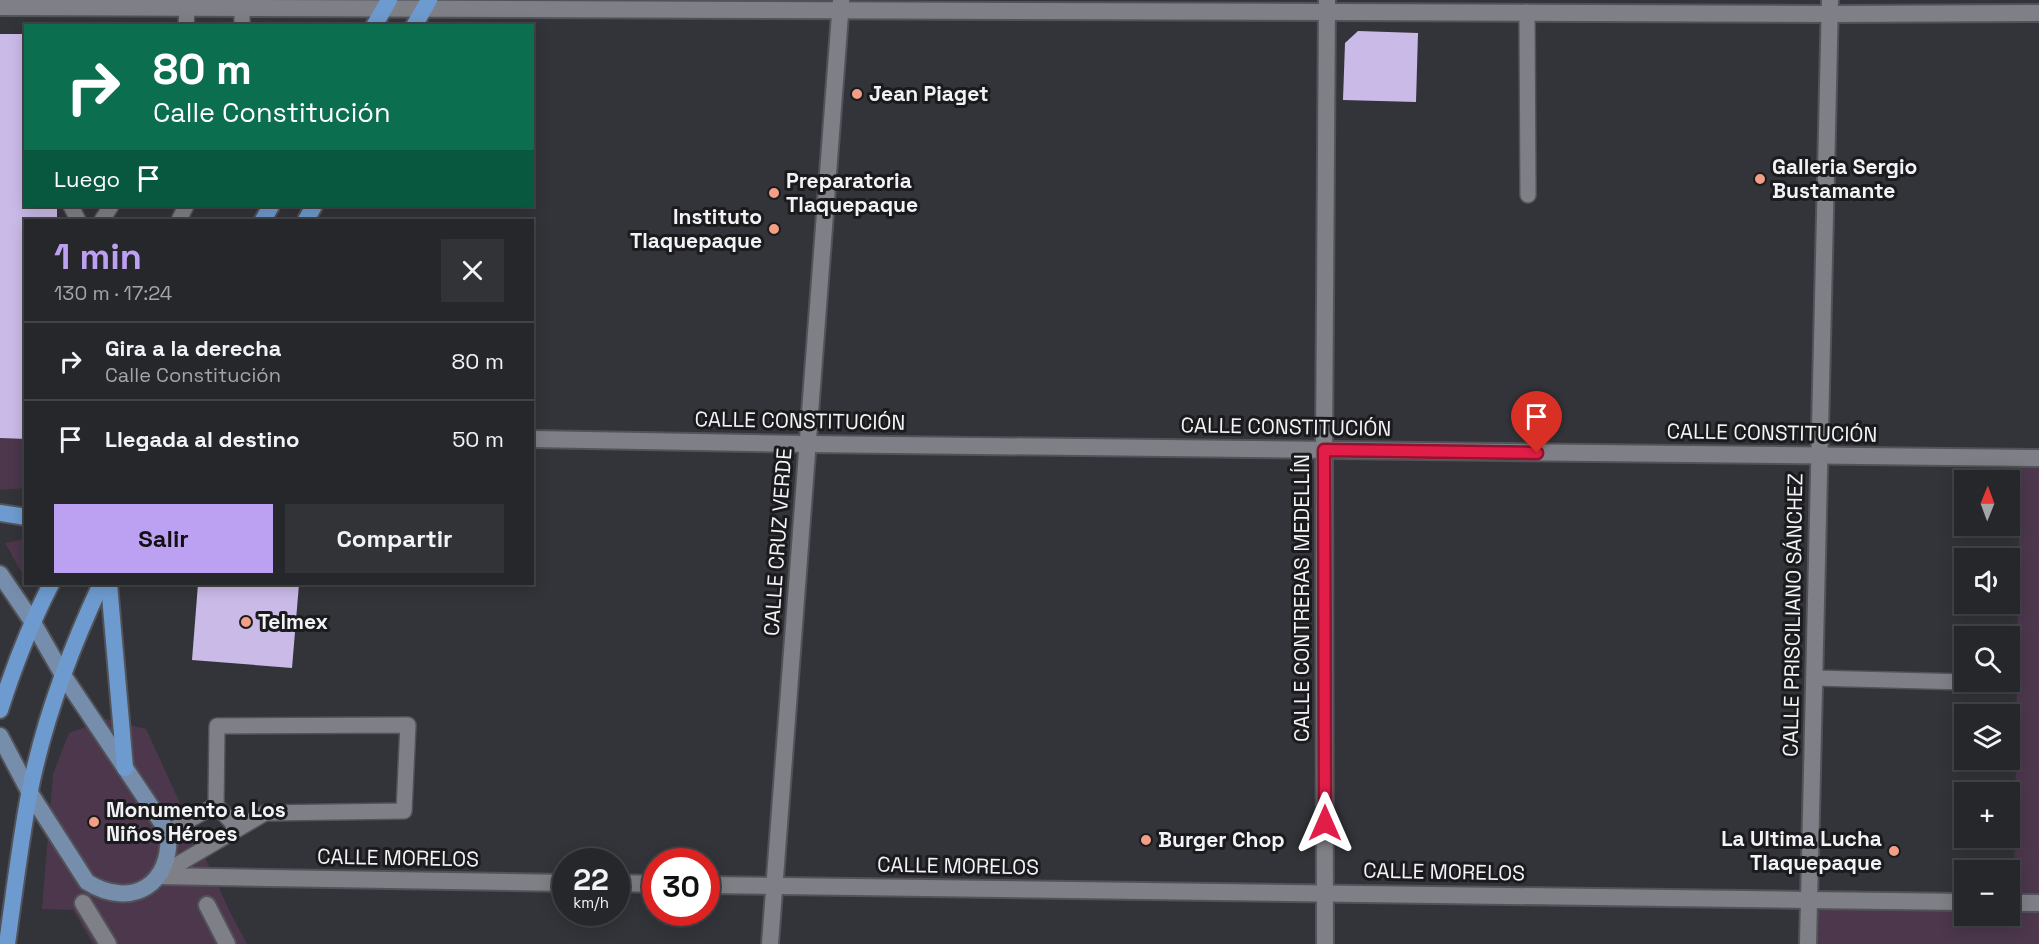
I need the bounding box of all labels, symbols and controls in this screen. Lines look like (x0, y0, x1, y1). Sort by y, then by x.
text: 80 m (153, 43, 252, 96)
icon: right (54, 48, 132, 126)
place label: Jean Piaget (869, 80, 989, 107)
marker: Jean Piaget (850, 87, 864, 101)
text: Calle Constitución (153, 95, 390, 130)
place label: Galleria Sergio Bustamante (1772, 153, 1917, 204)
icon: arrive (132, 162, 165, 195)
text: Luego (54, 165, 120, 193)
place label: Preparatoria Tlaquepaque (786, 167, 918, 218)
marker: Galleria Sergio Bustamante (1753, 172, 1767, 186)
marker: Preparatoria Tlaquepaque (767, 186, 781, 200)
place label: Instituto Tlaquepaque (630, 203, 762, 254)
marker: Instituto Tlaquepaque (767, 222, 781, 236)
text: 1 min (54, 234, 142, 280)
button: close (441, 239, 504, 302)
text: 130 m · 17:24 (54, 280, 172, 306)
text: Gira a la derecha (105, 334, 282, 362)
icon: right (54, 345, 87, 378)
text: 80 m (452, 347, 504, 375)
text: Calle Constitución (105, 362, 281, 388)
pin (1511, 391, 1562, 453)
icon: arrive (1520, 400, 1553, 433)
street label: CALLE CONSTITUCIÓN (694, 405, 906, 436)
street label: CALLE CONSTITUCIÓN (1180, 411, 1392, 442)
street label: CALLE CONSTITUCIÓN (1666, 417, 1878, 448)
icon: arrive (54, 423, 87, 456)
text: Llegada al destino (105, 425, 299, 453)
text: 50 m (452, 425, 504, 453)
street label: CALLE CRUZ VERDE (757, 447, 798, 637)
street label: CALLE CONTRERAS MEDELLÍN (1288, 454, 1315, 742)
north arrow (1954, 470, 2020, 536)
map controls (1954, 470, 2020, 926)
street label: CALLE PRISCILIANO SÁNCHEZ (1777, 473, 1808, 757)
button: Salir (54, 504, 273, 573)
button: Compartir (285, 504, 504, 573)
button: sound (1954, 548, 2020, 614)
place label: Telmex (258, 608, 328, 635)
marker: Telmex (239, 615, 253, 629)
button: search (1954, 626, 2020, 692)
button: layers (1954, 704, 2020, 770)
button: + (1954, 782, 2020, 848)
position arrow (1293, 791, 1357, 855)
place label: Monumento a Los Niños Héroes (106, 796, 286, 847)
marker: Monumento a Los Niños Héroes (87, 815, 101, 829)
place label: La Ultima Lucha Tlaquepaque (1721, 825, 1882, 876)
place label: Burger Chop (1158, 826, 1285, 853)
marker: Burger Chop (1139, 833, 1153, 847)
street label: CALLE MORELOS (317, 843, 479, 872)
marker: La Ultima Lucha Tlaquepaque (1887, 844, 1901, 858)
speed limit sign: 30 (642, 848, 720, 926)
street label: CALLE MORELOS (877, 851, 1039, 880)
street label: CALLE MORELOS (1363, 857, 1525, 886)
text: 22 (573, 860, 609, 899)
button: − (1954, 860, 2020, 926)
text: km/h (573, 893, 609, 912)

